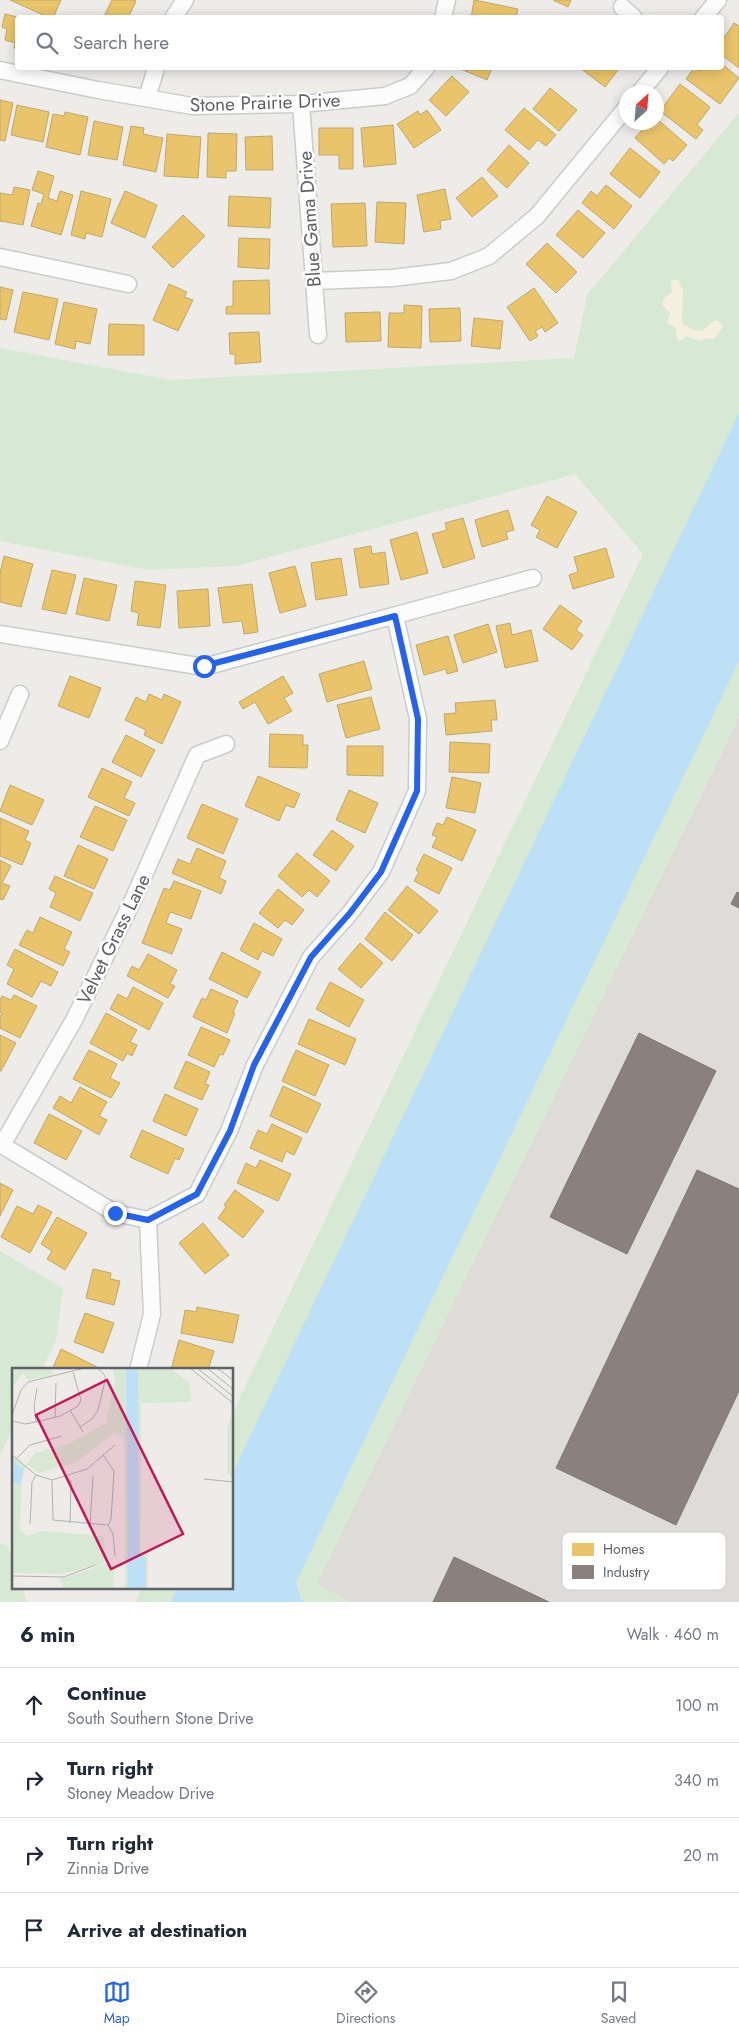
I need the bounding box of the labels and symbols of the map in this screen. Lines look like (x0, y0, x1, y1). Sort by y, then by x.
north arrow (619, 85, 664, 130)
street label: Stone Prairie Drive (189, 86, 341, 119)
street label: Blue Gama Drive (291, 150, 328, 288)
route start (193, 655, 216, 678)
street label: Velvet Grass Lane (70, 869, 157, 1009)
route end (104, 1202, 127, 1225)
inset map (12, 1368, 234, 1590)
legend (562, 1532, 726, 1590)
text: Homes (603, 1539, 645, 1559)
text: Industry (603, 1562, 650, 1582)

